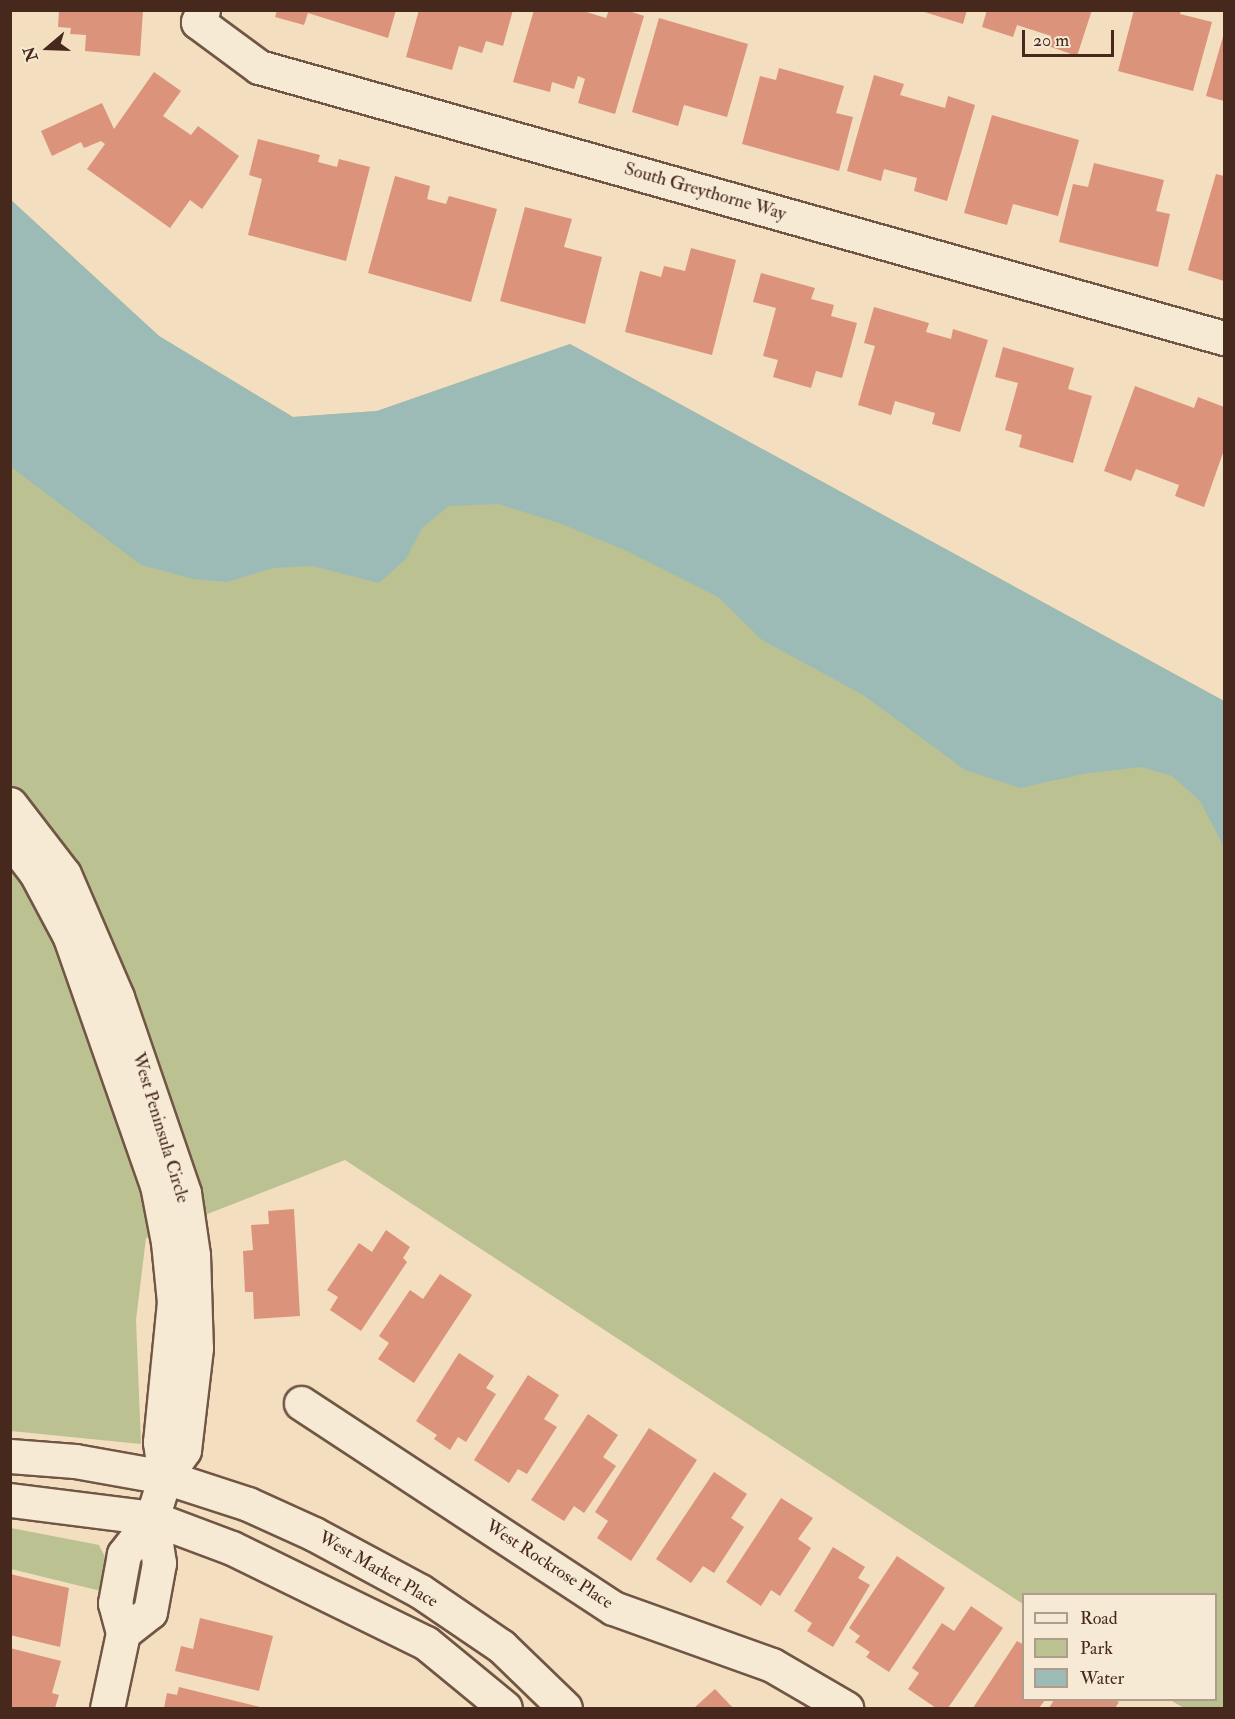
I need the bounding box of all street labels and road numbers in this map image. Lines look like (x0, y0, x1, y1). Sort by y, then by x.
street label: South Greythorne Way (622, 159, 788, 225)
street label: West Peninsula Circle (127, 1050, 193, 1206)
street label: West Rockrose Place (481, 1516, 617, 1614)
street label: West Market Place (314, 1527, 442, 1613)

